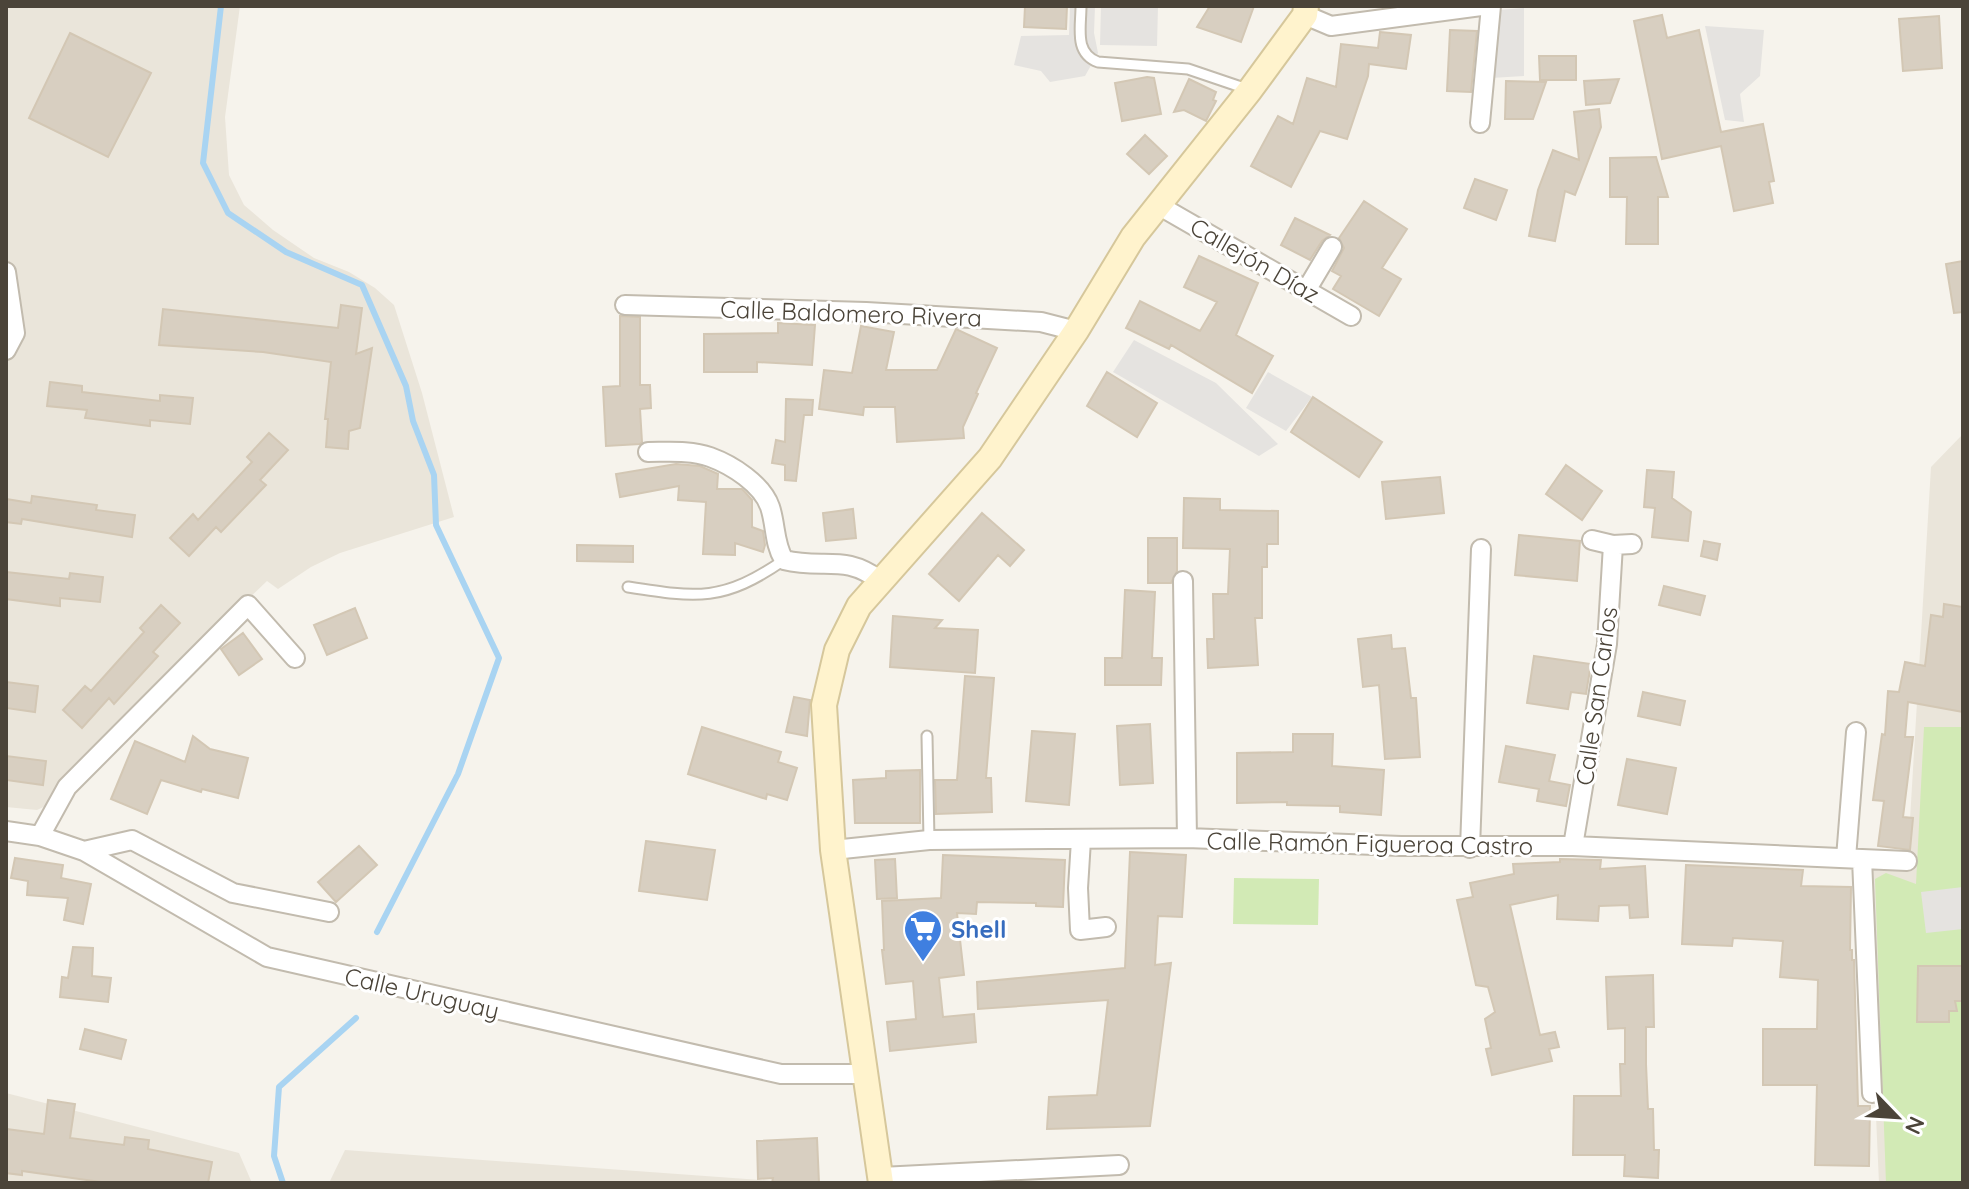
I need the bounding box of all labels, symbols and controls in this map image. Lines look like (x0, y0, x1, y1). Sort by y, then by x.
street label: Callejón Díaz (1185, 211, 1325, 309)
street label: Calle Baldomero Rivera (720, 293, 982, 333)
street label: Calle San Carlos (1569, 605, 1623, 787)
street label: Calle Ramón Figueroa Castro (1207, 825, 1533, 861)
supermarket icon: Shell (902, 908, 944, 963)
place label: Shell (951, 914, 1007, 944)
street label: Calle Uruguay (342, 961, 502, 1025)
north arrow (1857, 1077, 1937, 1157)
text: N (1899, 1112, 1931, 1139)

